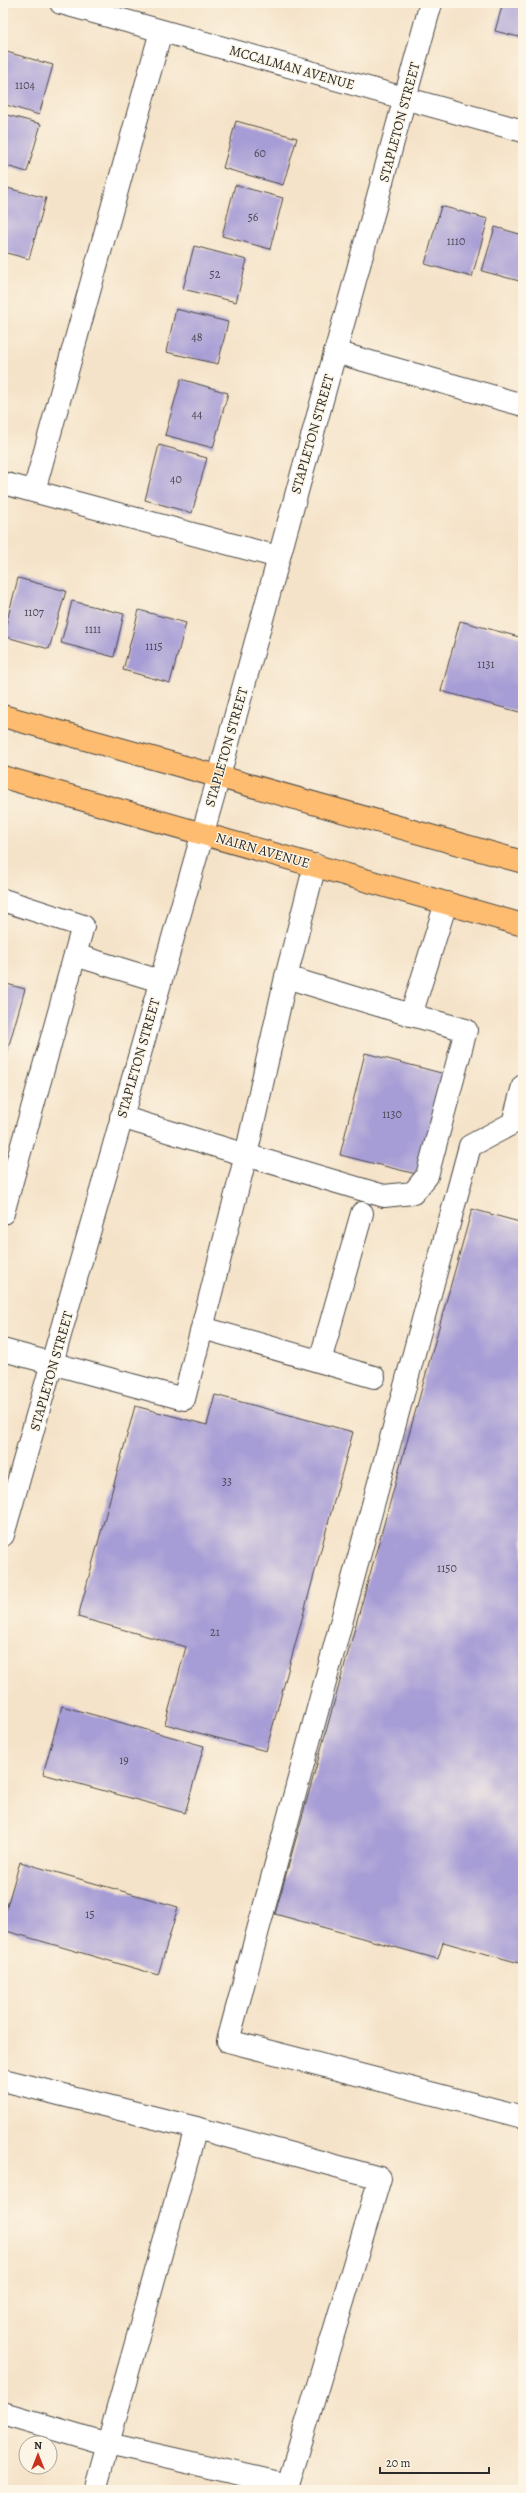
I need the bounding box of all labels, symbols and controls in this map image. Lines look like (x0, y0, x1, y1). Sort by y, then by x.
street label: MCCALMAN AVENUE (227, 41, 357, 94)
street label: STAPLETON STREET (374, 60, 425, 184)
house number: 1104 (15, 77, 36, 93)
house number: 60 (254, 145, 266, 161)
house number: 56 (248, 209, 259, 225)
house number: 1110 (447, 233, 465, 249)
house number: 52 (210, 266, 221, 282)
house number: 48 (191, 329, 203, 345)
street label: STAPLETON STREET (286, 372, 339, 496)
house number: 44 (192, 406, 203, 422)
house number: 40 (170, 471, 182, 487)
house number: 1107 (24, 604, 45, 620)
house number: 1111 (85, 621, 101, 637)
house number: 1115 (145, 638, 163, 654)
house number: 1131 (477, 656, 495, 672)
street label: STAPLETON STREET (200, 685, 253, 809)
street label: NAIRN AVENUE (214, 828, 312, 873)
street label: STAPLETON STREET (112, 996, 165, 1120)
house number: 1130 (382, 1106, 402, 1122)
street label: STAPLETON STREET (25, 1309, 78, 1433)
house number: 33 (222, 1473, 232, 1489)
house number: 1150 (437, 1560, 457, 1576)
house number: 21 (210, 1624, 220, 1640)
house number: 19 (119, 1752, 129, 1768)
house number: 15 (85, 1906, 95, 1922)
north arrow (18, 2435, 58, 2475)
text: N (34, 2438, 42, 2453)
scale bar (380, 2449, 489, 2475)
text: 20 m (386, 2455, 410, 2471)

